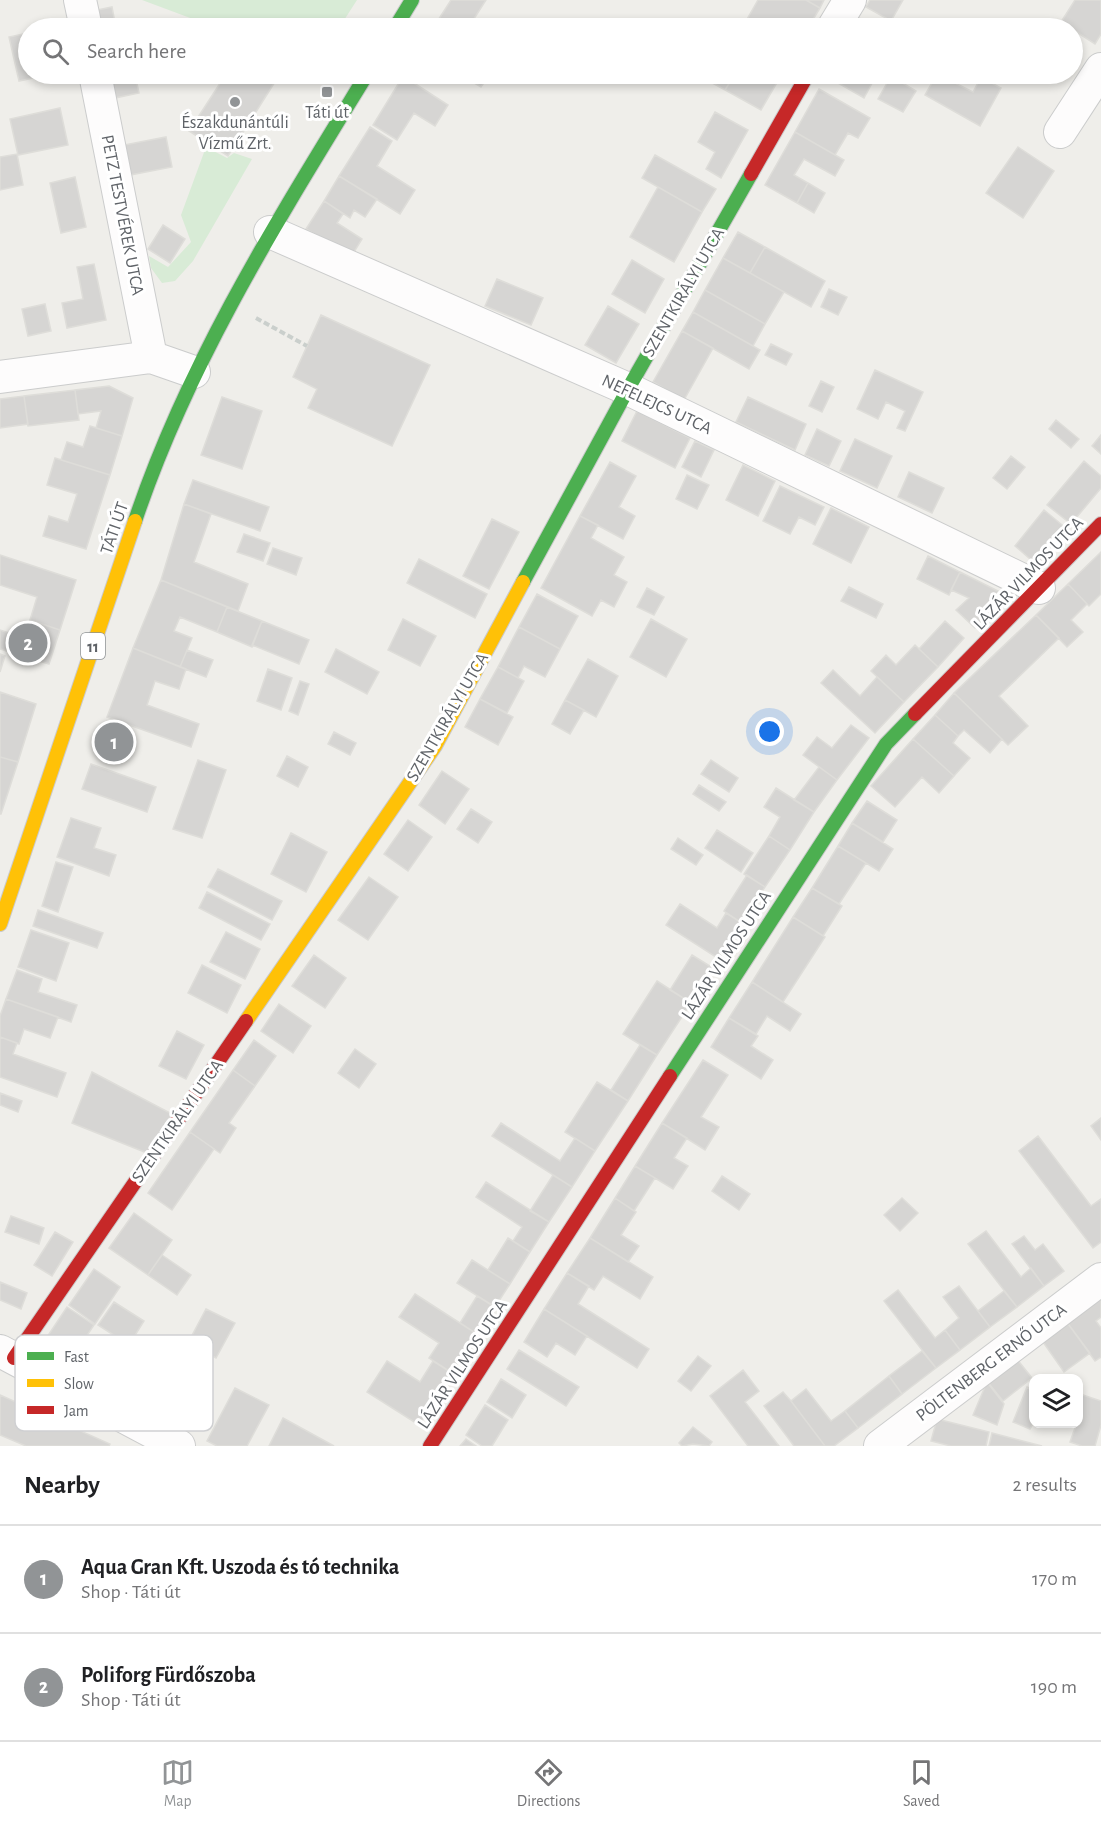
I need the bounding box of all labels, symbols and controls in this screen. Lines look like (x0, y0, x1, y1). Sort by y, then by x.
search box (18, 18, 1083, 84)
icon: search (39, 35, 72, 68)
text: Search here (87, 40, 186, 62)
marker: Táti út (320, 85, 334, 99)
marker: Északdunántúli Vízmű Zrt. (228, 95, 242, 109)
place label: Táti út (305, 104, 349, 122)
place label: Északdunántúli Vízmű Zrt. (181, 111, 289, 153)
street label: PETZ TESTVÉREK UTCA (98, 133, 149, 298)
street label: SZENTKIRÁLYI UTCA (637, 223, 728, 360)
street label: NEFELEJCS UTCA (599, 372, 715, 438)
street label: TÁTI ÚT (95, 499, 132, 557)
street label: LÁZÁR VILMOS UTCA (968, 511, 1088, 634)
pin: 2 (9, 620, 48, 666)
road number: 11 (81, 633, 105, 659)
street label: SZENTKIRÁLYI UTCA (401, 648, 492, 785)
your location (755, 717, 784, 746)
pin: 1 (94, 720, 134, 764)
street label: LÁZÁR VILMOS UTCA (676, 886, 775, 1023)
street label: SZENTKIRÁLYI UTCA (126, 1055, 227, 1186)
street label: LÁZÁR VILMOS UTCA (412, 1295, 511, 1432)
street label: PÖLTENBERG ERNŐ UTCA (911, 1298, 1071, 1425)
legend (15, 1335, 213, 1431)
text: Fast (64, 1349, 89, 1365)
map controls (1029, 1374, 1083, 1428)
button: layers (1029, 1374, 1083, 1428)
text: Slow (64, 1376, 94, 1392)
text: Jam (64, 1403, 89, 1419)
text: Nearby (24, 1472, 100, 1498)
text: 2 results (1013, 1475, 1077, 1495)
text: Aqua Gran Kft. Uszoda és tó technika (81, 1556, 399, 1578)
text: 1 (40, 1569, 47, 1589)
text: 170 m (1032, 1569, 1077, 1589)
text: Shop · Táti út (81, 1582, 181, 1602)
text: Poliforg Fürdőszoba (81, 1664, 256, 1686)
text: 2 (39, 1677, 48, 1697)
text: 190 m (1031, 1677, 1077, 1697)
text: Shop · Táti út (81, 1690, 181, 1710)
tab: Map (161, 1756, 194, 1811)
tab: Directions (517, 1756, 581, 1811)
tab: Saved (903, 1756, 940, 1811)

